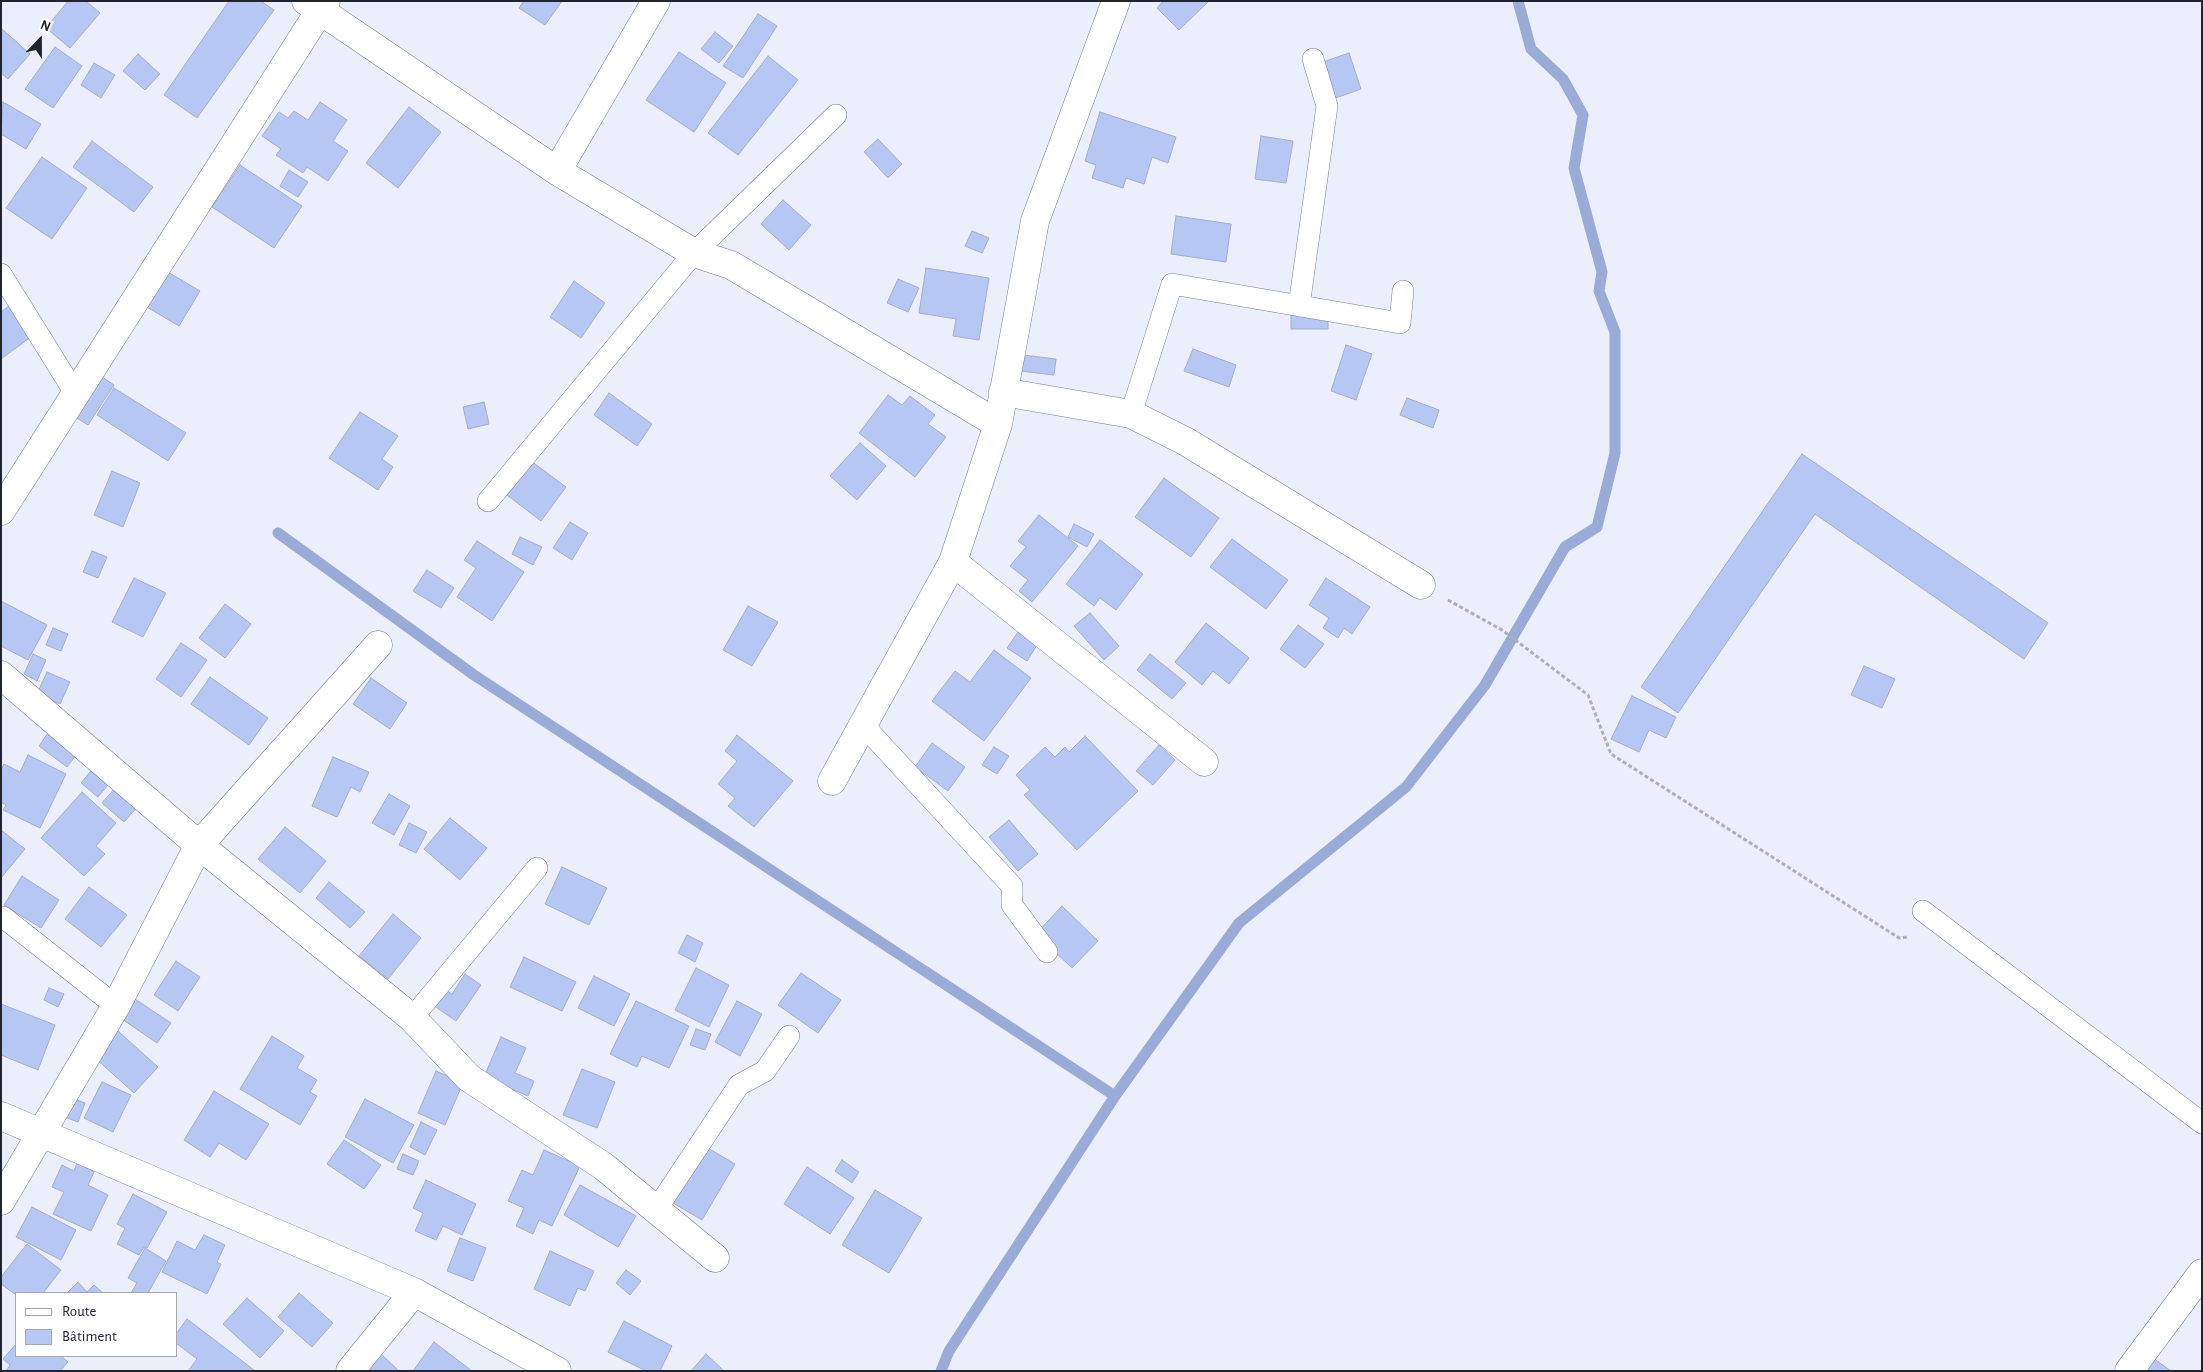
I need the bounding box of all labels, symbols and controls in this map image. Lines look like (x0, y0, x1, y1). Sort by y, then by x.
north arrow (15, 15, 65, 65)
text: N (38, 18, 53, 34)
legend (15, 1292, 178, 1357)
text: Route (62, 1304, 96, 1319)
text: Bâtiment (62, 1329, 117, 1344)

